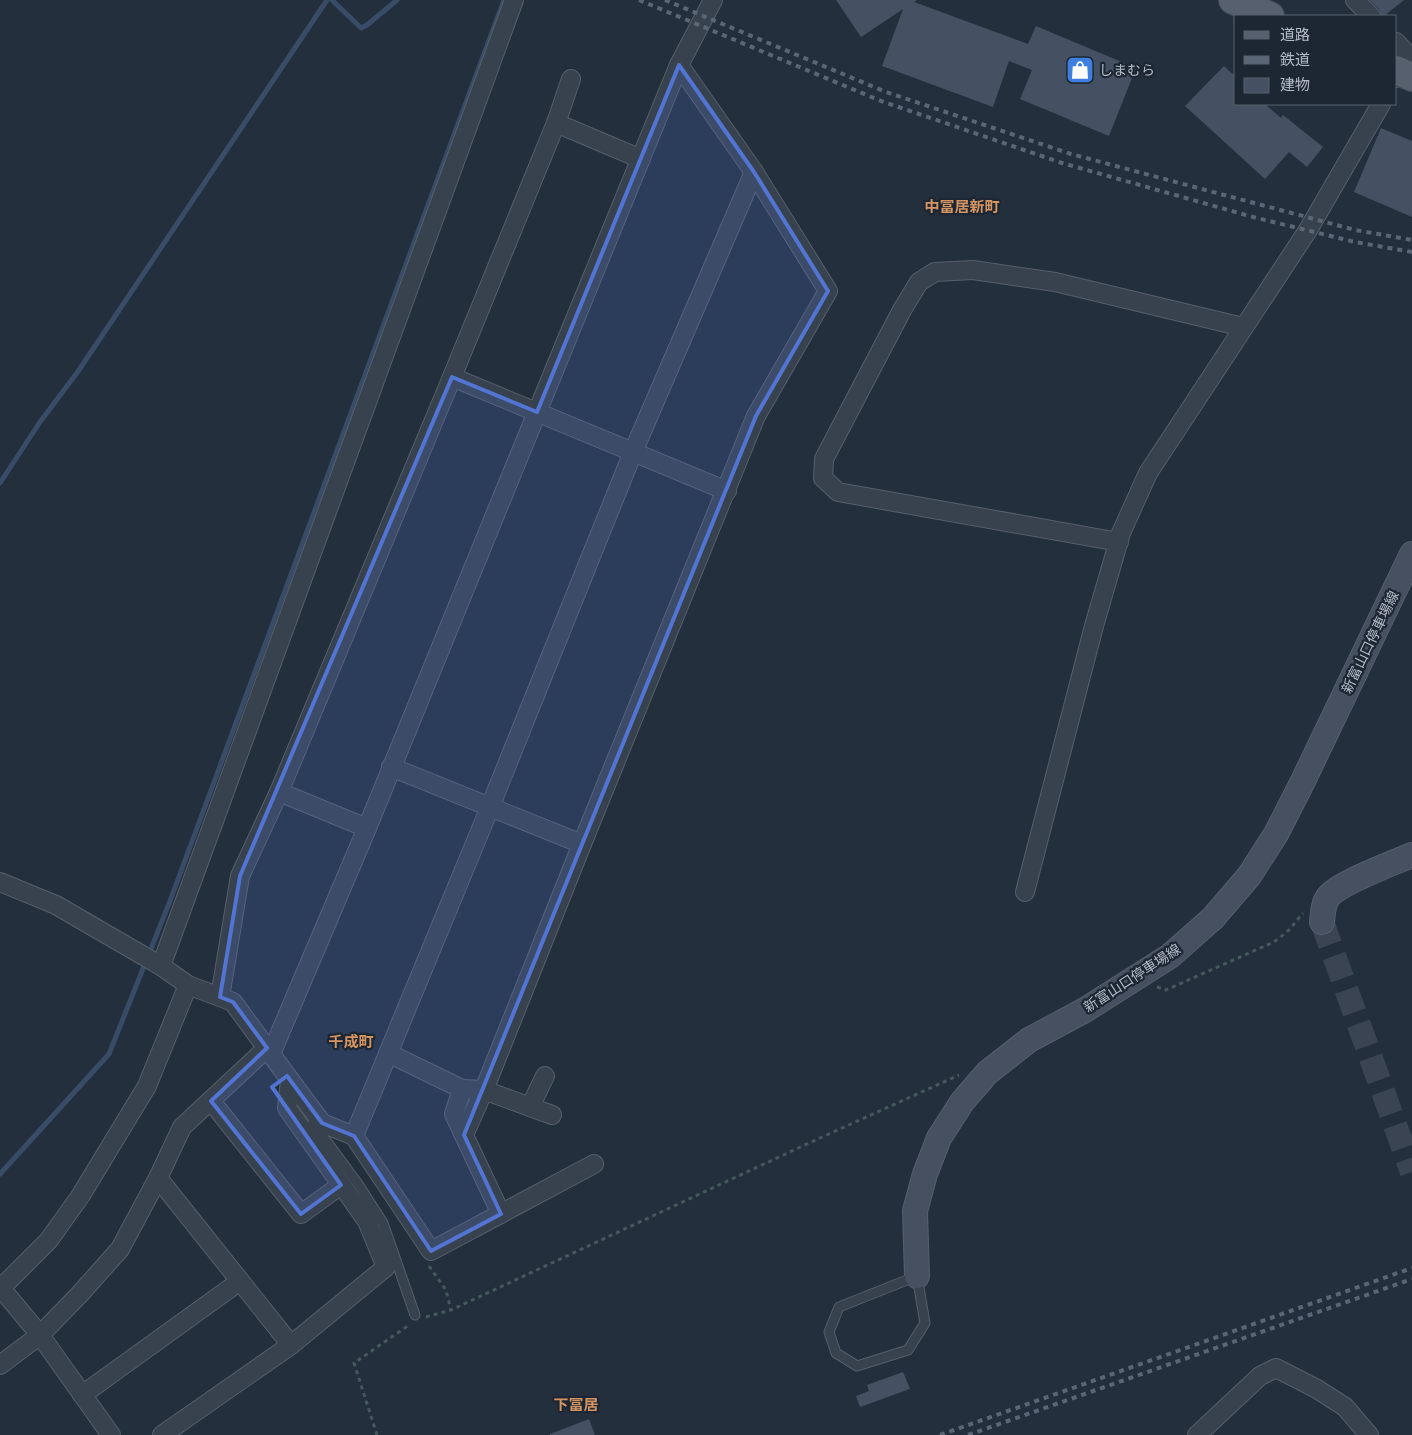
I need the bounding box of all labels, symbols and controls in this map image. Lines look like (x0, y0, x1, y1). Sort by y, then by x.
legend (1234, 15, 1397, 105)
text: 道路 (1280, 26, 1310, 44)
text: 鉄道 (1280, 51, 1310, 69)
shop icon: しまむら (1065, 55, 1095, 85)
place label: しまむら (1099, 61, 1155, 79)
text: 建物 (1280, 76, 1310, 94)
district label: 中冨居新町 (924, 198, 1000, 216)
street label: 新富山口停車場線 (1337, 588, 1403, 696)
street label: 新富山口停車場線 (1080, 940, 1184, 1016)
district label: 千成町 (328, 1033, 374, 1051)
district label: 下冨居 (553, 1396, 599, 1414)

